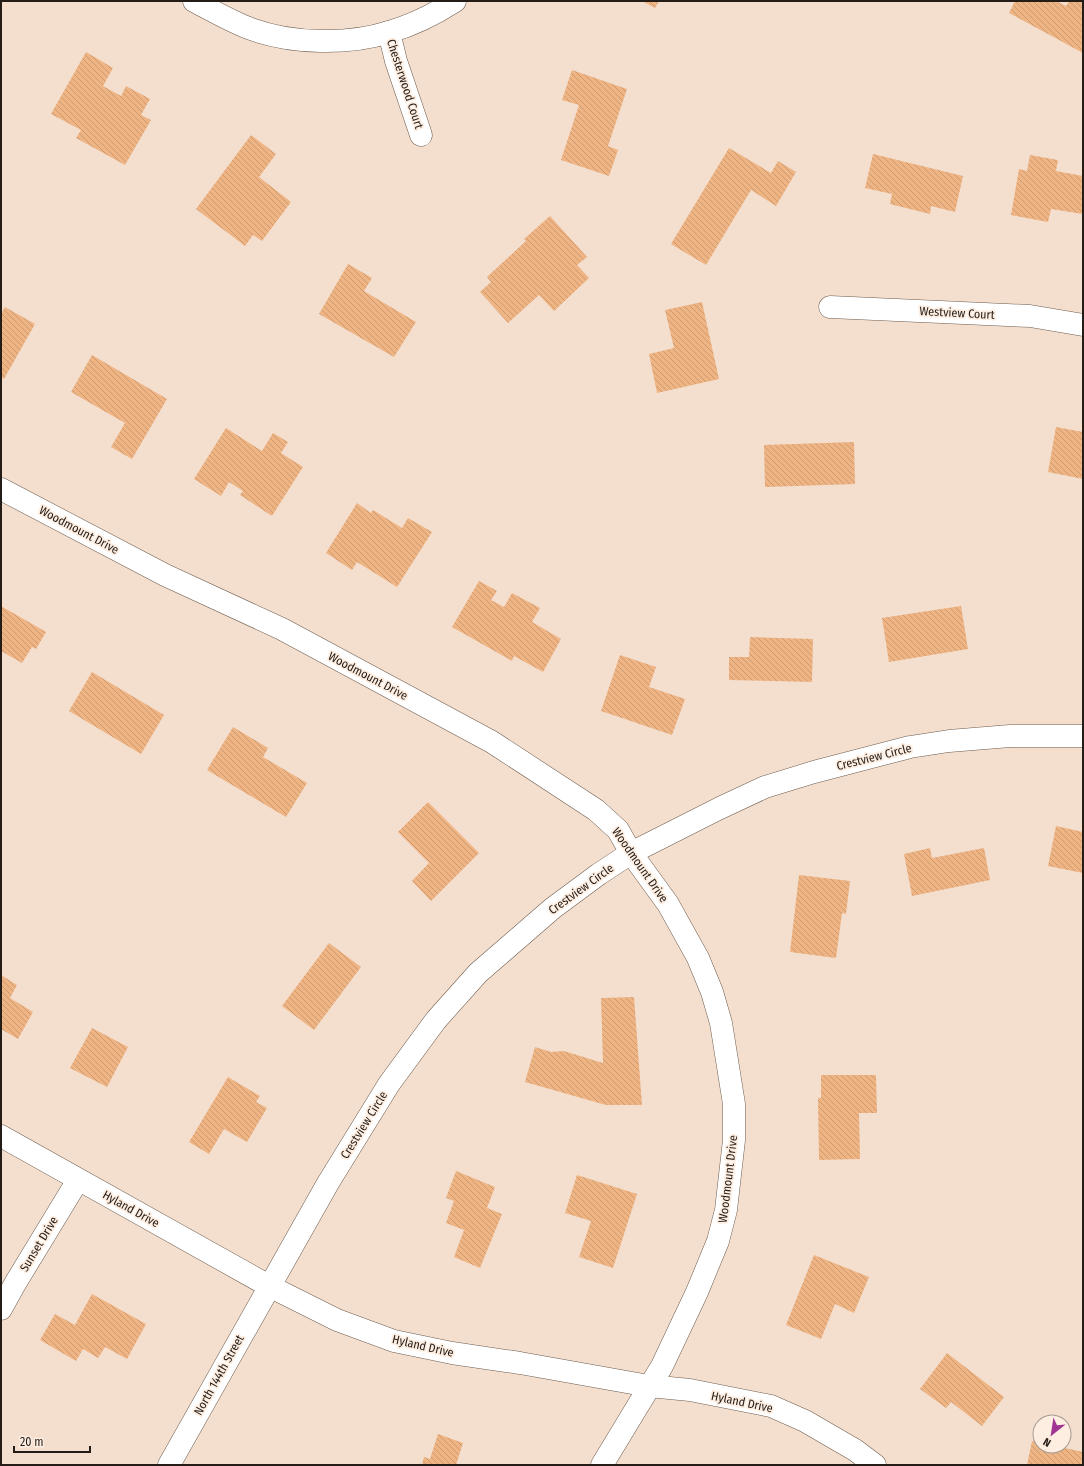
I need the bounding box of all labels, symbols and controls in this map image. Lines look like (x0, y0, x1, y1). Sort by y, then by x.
street label: Chesterwood Court (384, 37, 426, 131)
street label: Westview Court (919, 304, 995, 322)
street label: Woodmount Drive (37, 503, 121, 557)
street label: Woodmount Drive (326, 649, 410, 703)
street label: Crestview Circle (835, 741, 913, 773)
street label: Woodmount Drive (609, 825, 671, 905)
street label: Crestview Circle (546, 861, 616, 917)
street label: Crestview Circle (338, 1089, 390, 1161)
street label: Woodmount Drive (716, 1134, 740, 1224)
street label: Hyland Drive (100, 1188, 162, 1230)
street label: Sunset Drive (17, 1214, 61, 1274)
street label: North 144th Street (191, 1332, 247, 1418)
street label: Hyland Drive (391, 1332, 455, 1360)
street label: Hyland Drive (710, 1389, 774, 1415)
north arrow (1032, 1414, 1072, 1454)
scale bar (14, 1428, 90, 1454)
text: 20 m (20, 1435, 44, 1449)
text: N (1041, 1435, 1053, 1450)

